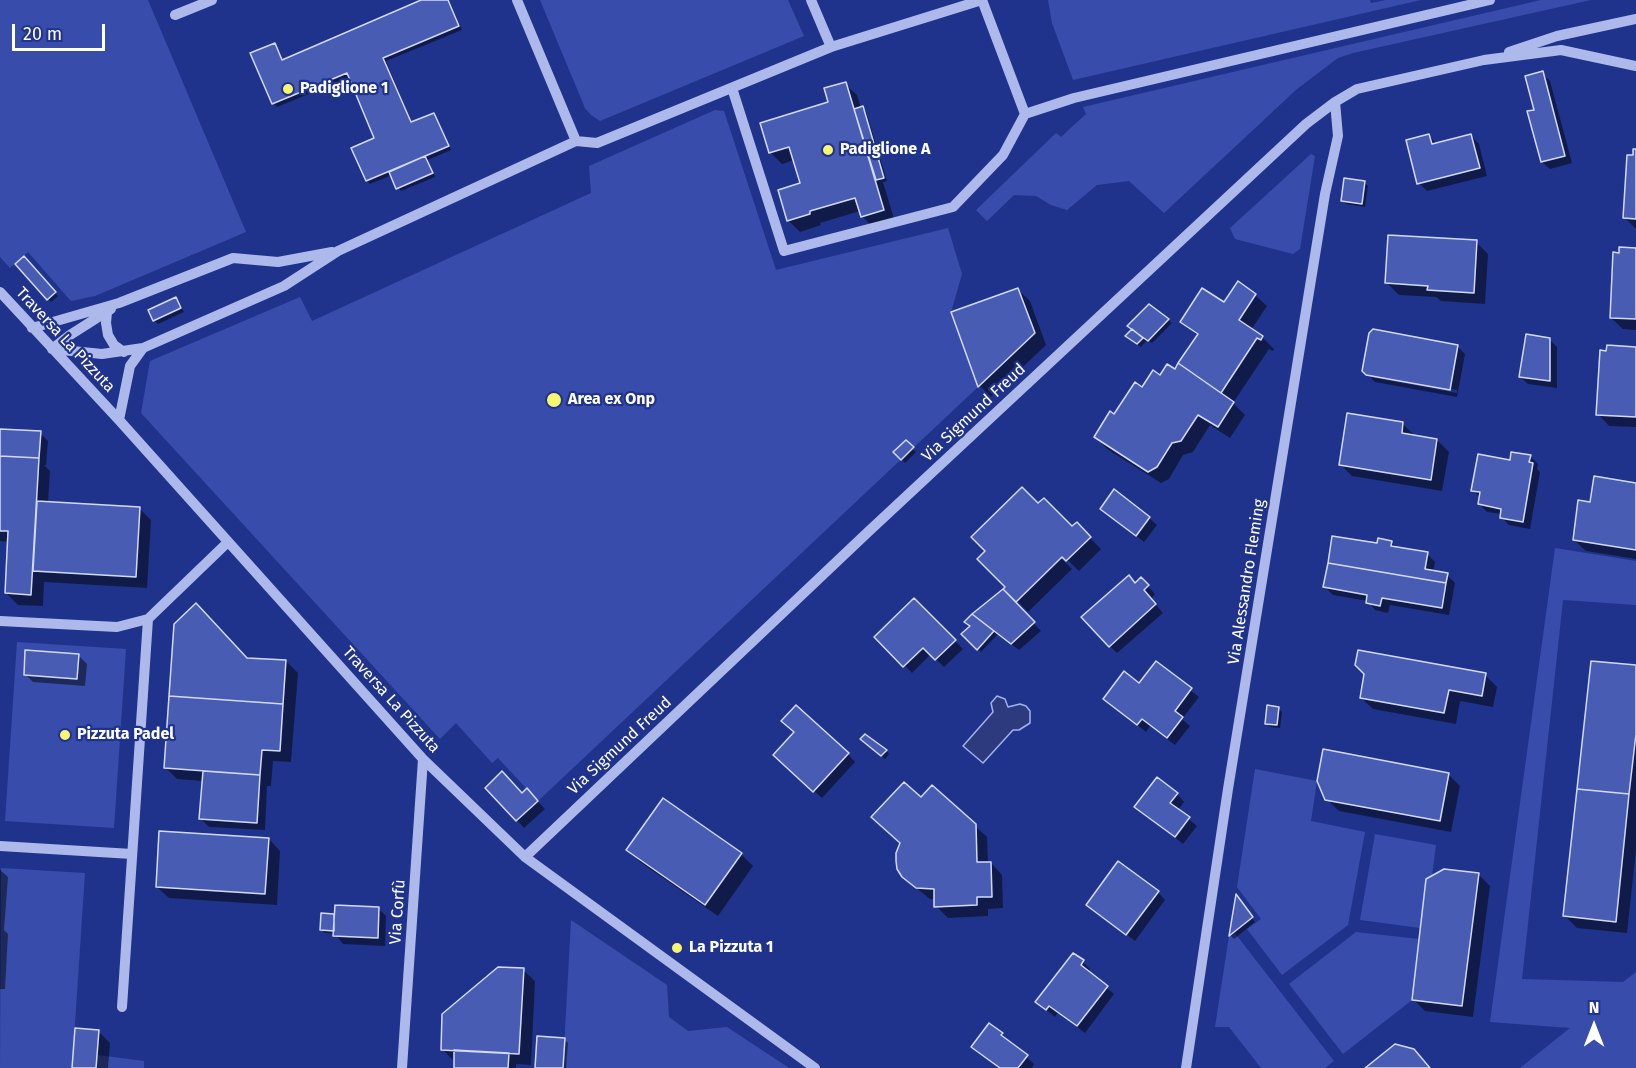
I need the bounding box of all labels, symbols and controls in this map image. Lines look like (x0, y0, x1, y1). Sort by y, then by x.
scale bar (15, 12, 108, 50)
text: 20 m (23, 23, 62, 45)
place label: Padiglione 1 (300, 79, 388, 99)
marker: Padiglione 1 (281, 82, 295, 96)
place label: Padiglione A (840, 140, 930, 160)
marker: Padiglione A (821, 143, 835, 157)
street label: Traversa La Pizzuta (11, 283, 119, 397)
street label: Via Sigmund Freud (918, 360, 1030, 466)
place label: Area ex Onp (568, 390, 655, 410)
marker: Area ex Onp (545, 391, 563, 409)
street label: Via Alessandro Fleming (1224, 498, 1270, 666)
street label: Traversa La Pizzuta (338, 643, 444, 757)
street label: Via Sigmund Freud (564, 693, 676, 799)
place label: Pizzuta Padel (77, 725, 174, 745)
marker: Pizzuta Padel (58, 728, 72, 742)
street label: Via Corfù (386, 879, 410, 945)
place label: La Pizzuta 1 (689, 938, 773, 958)
marker: La Pizzuta 1 (670, 941, 684, 955)
north arrow (1564, 996, 1624, 1056)
text: N (1589, 998, 1599, 1017)

